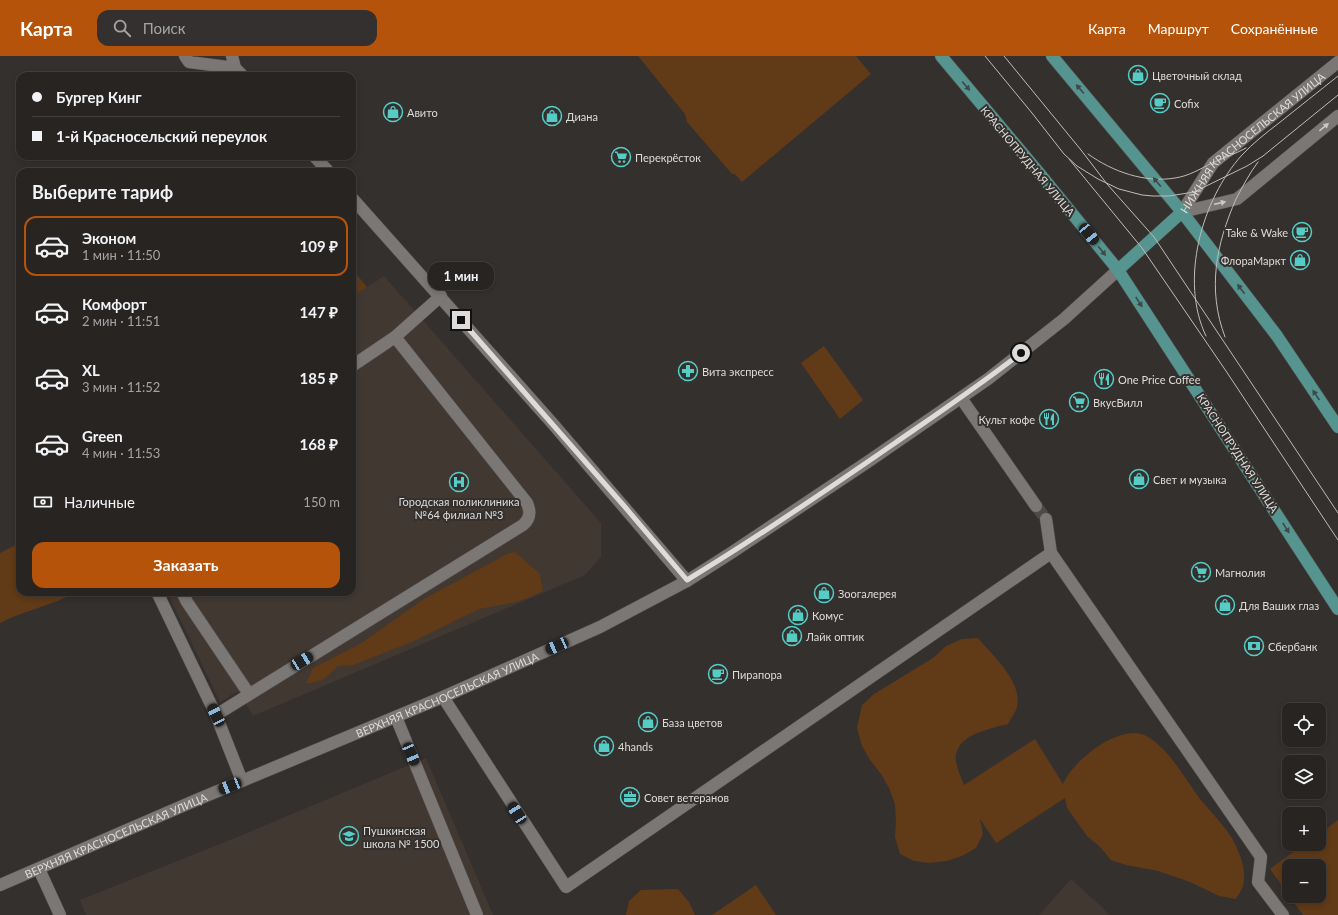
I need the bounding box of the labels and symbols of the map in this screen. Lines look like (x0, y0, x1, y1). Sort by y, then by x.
shop icon: Цветочный склад (1127, 64, 1149, 86)
place label: Цветочный склад (1152, 69, 1242, 82)
street label: НИЖНЯЯ КРАСНОСЕЛЬСКАЯ УЛИЦА (1177, 69, 1328, 215)
one-way arrow (961, 80, 970, 91)
one-way arrow (1075, 84, 1084, 94)
cafe icon: Cofix (1149, 92, 1171, 114)
place label: Cofix (1174, 97, 1200, 110)
shop icon: Авито (382, 101, 404, 123)
street label: КРАСНОПРУДНАЯ УЛИЦА (978, 103, 1078, 219)
shop icon: Диана (541, 105, 563, 127)
place label: Авито (407, 106, 438, 119)
place label: Диана (566, 110, 598, 123)
one-way arrow (1319, 123, 1330, 132)
supermarket icon: Перекрёсток (610, 146, 632, 168)
place label: Перекрёсток (635, 151, 701, 164)
one-way arrow (1153, 177, 1162, 187)
one-way arrow (1214, 199, 1226, 205)
car (1077, 221, 1101, 247)
cafe icon: Take & Wake (1291, 221, 1313, 243)
place label: Take & Wake (1226, 226, 1288, 239)
one-way arrow (1098, 245, 1107, 256)
shop icon: ФлораМаркт (1289, 249, 1311, 271)
place label: ФлораМаркт (1221, 254, 1286, 267)
callout: 1 мин (428, 262, 494, 290)
one-way arrow (1237, 283, 1245, 294)
one-way arrow (1135, 297, 1143, 308)
route end (452, 311, 470, 329)
route start (1012, 344, 1030, 362)
pharmacy icon: Вита экспресс (677, 360, 699, 382)
place label: Вита экспресс (702, 365, 774, 378)
restaurant icon: One Price Coffee (1093, 368, 1115, 390)
place label: One Price Coffee (1118, 373, 1201, 386)
one-way arrow (1312, 389, 1320, 400)
supermarket icon: ВкусВилл (1068, 391, 1090, 413)
street label: КРАСНОПРУДНАЯ УЛИЦА (1195, 391, 1282, 515)
place label: ВкусВилл (1093, 396, 1143, 409)
restaurant icon: Культ кофе (1038, 408, 1060, 430)
place label: Культ кофе (978, 413, 1035, 426)
shop icon: Свет и музыка (1128, 468, 1150, 490)
hospital icon: Городская поликлиника №64 филиал №3 (448, 471, 470, 493)
place label: Свет и музыка (1153, 473, 1226, 486)
place label: Городская поликлиника №64 филиал №3 (399, 495, 519, 521)
one-way arrow (1282, 522, 1290, 533)
supermarket icon: Магнолия (1190, 561, 1212, 583)
place label: Магнолия (1215, 566, 1266, 579)
shop icon: Зоогалерея (813, 582, 835, 604)
place label: Зоогалерея (838, 587, 896, 600)
shop icon: Для Ваших глаз (1214, 594, 1236, 616)
place label: Для Ваших глаз (1239, 599, 1319, 612)
shop icon: Комус (787, 604, 809, 626)
place label: Комус (812, 609, 844, 622)
shop icon: Лайк оптик (781, 625, 803, 647)
place label: Лайк оптик (805, 630, 864, 643)
bank icon: Сбербанк (1243, 635, 1265, 657)
car (544, 636, 570, 656)
place label: Сбербанк (1268, 640, 1318, 653)
street label: ВЕРХНЯЯ КРАСНОСЕЛЬСКАЯ УЛИЦА (354, 649, 541, 739)
car (289, 650, 315, 672)
cafe icon: Пирапора (707, 663, 729, 685)
place label: Пирапора (732, 668, 782, 681)
car (205, 702, 227, 728)
shop icon: База цветов (637, 711, 659, 733)
place label: База цветов (662, 716, 722, 729)
shop icon: 4hands (593, 735, 615, 757)
place label: 4hands (618, 740, 653, 753)
car (401, 741, 421, 767)
car (217, 776, 243, 796)
office icon: Совет ветеранов (619, 786, 641, 808)
street label: ВЕРХНЯЯ КРАСНОСЕЛЬСКАЯ УЛИЦА (22, 790, 209, 880)
place label: Совет ветеранов (644, 791, 729, 804)
car (505, 800, 529, 826)
place label: Пушкинская школа № 1500 (363, 824, 440, 850)
school or university icon: Пушкинская школа № 1500 (338, 825, 360, 847)

